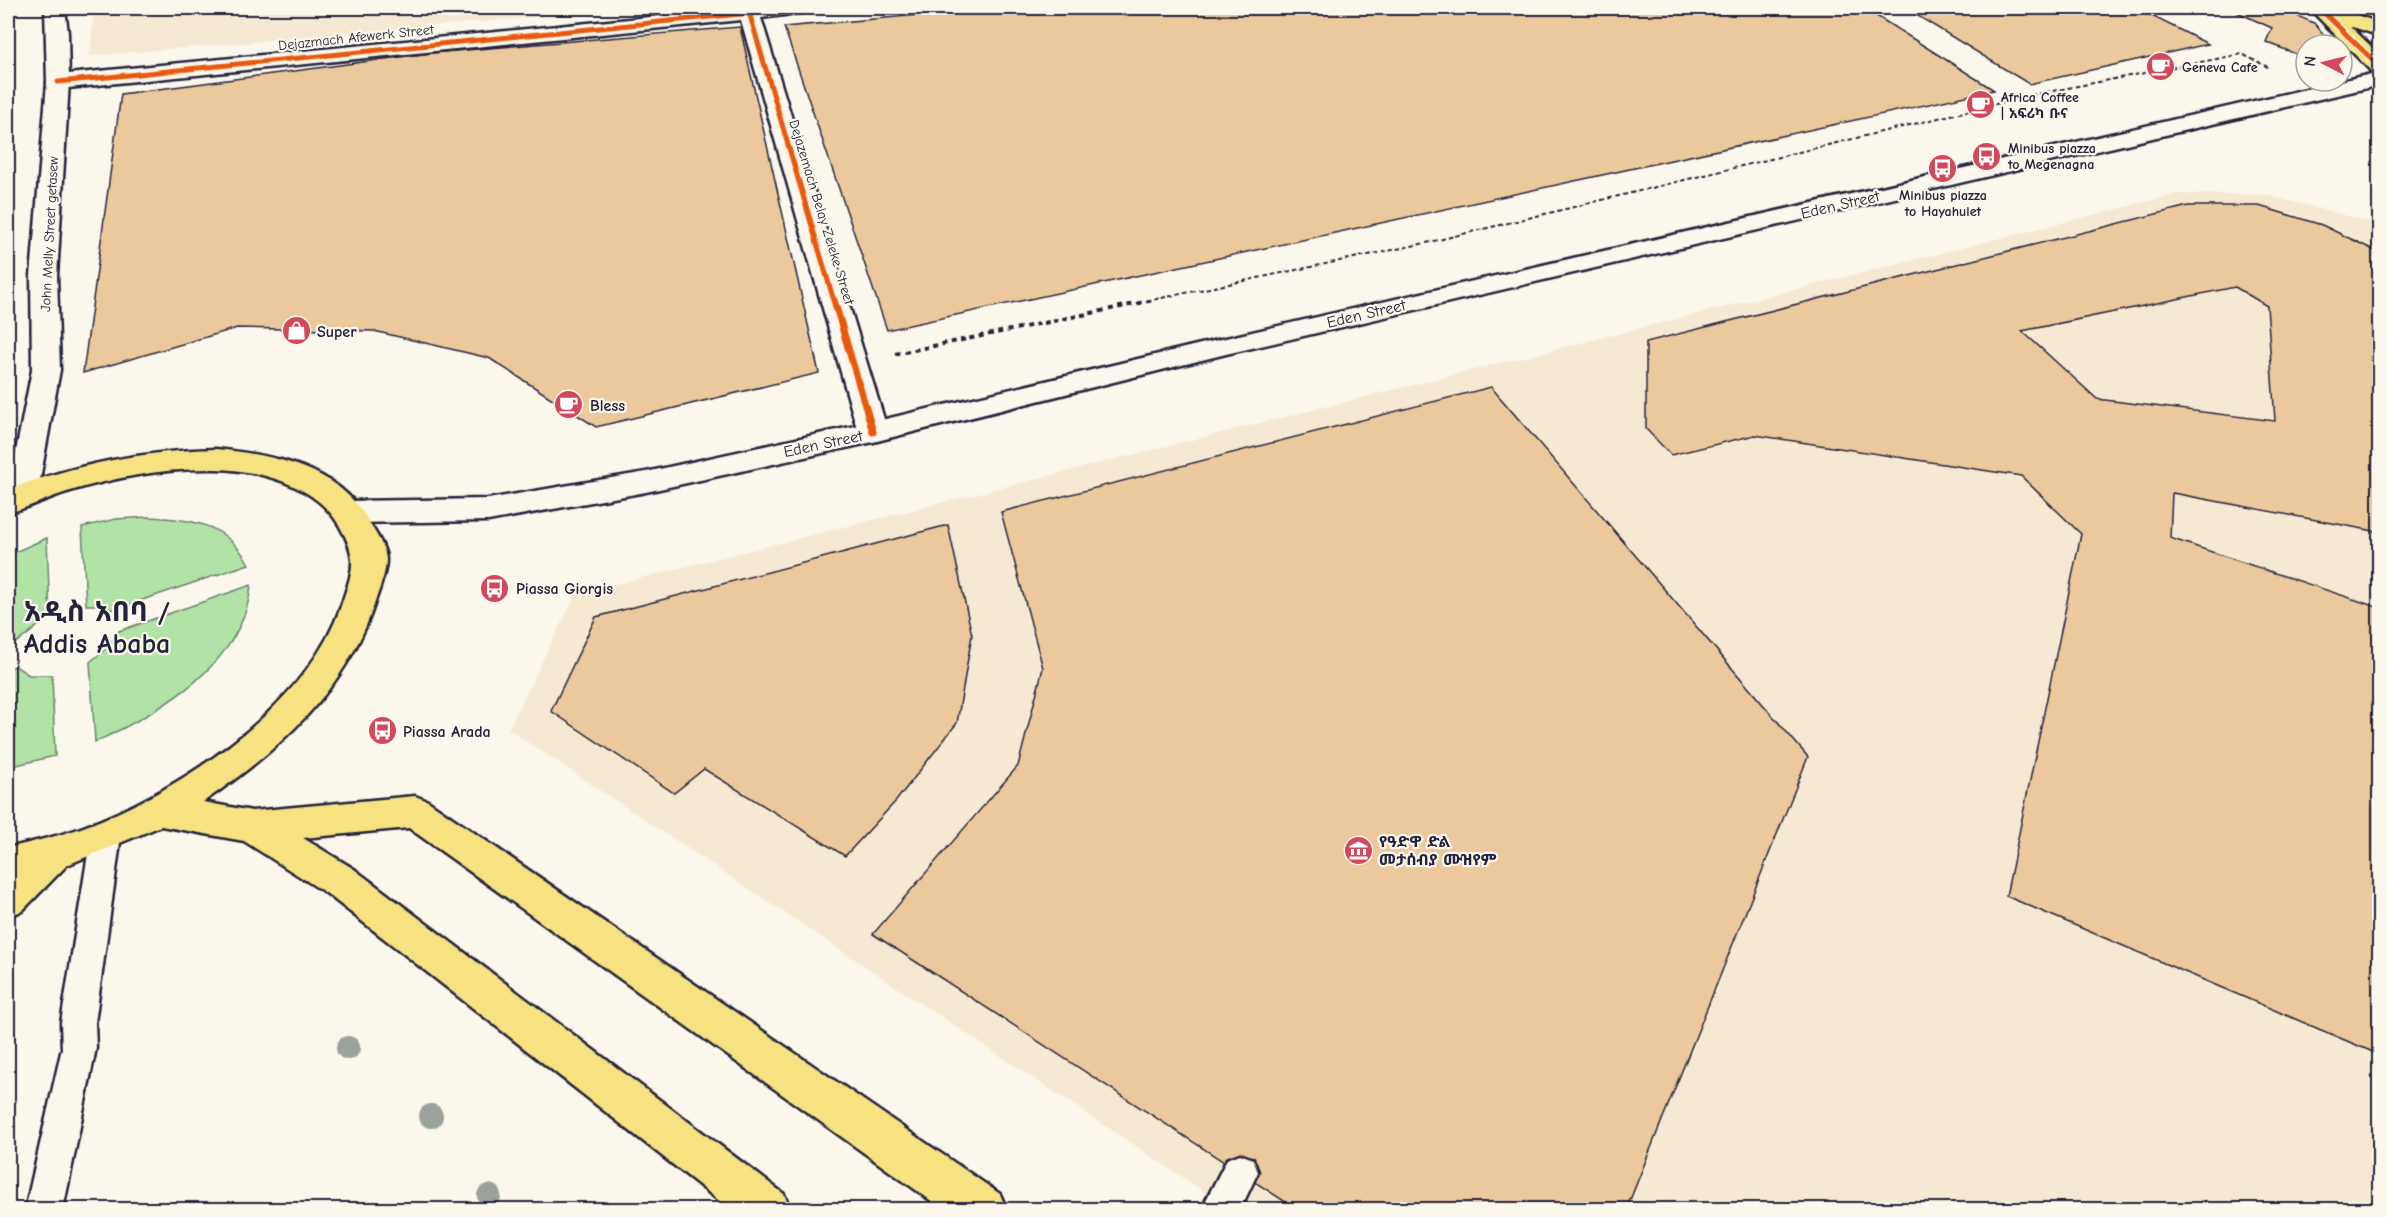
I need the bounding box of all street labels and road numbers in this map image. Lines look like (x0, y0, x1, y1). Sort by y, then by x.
street label: Dejazmach Afewerk Street (278, 21, 436, 54)
street label: Dejazemach Belay Zeleke Street (785, 118, 858, 308)
street label: John Melly Street getasew (37, 155, 62, 312)
street label: Eden Street (1799, 187, 1882, 223)
street label: Eden Street (1325, 296, 1408, 332)
street label: Eden Street (782, 427, 865, 461)

